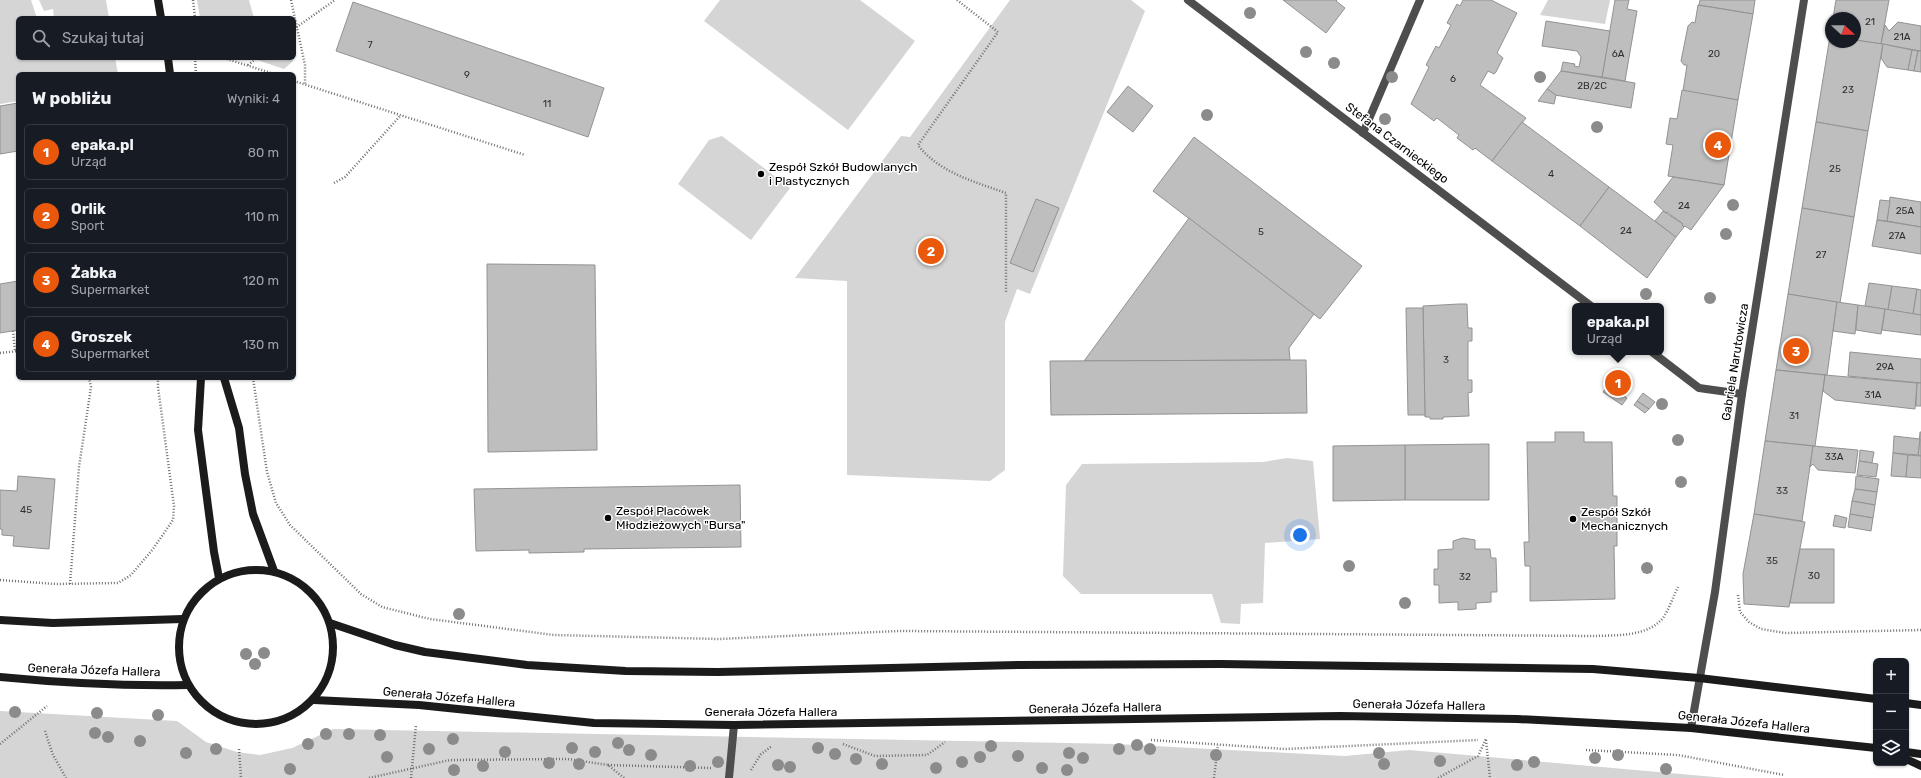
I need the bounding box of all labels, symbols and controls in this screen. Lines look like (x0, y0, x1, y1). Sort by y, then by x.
north arrow (1825, 12, 1861, 48)
search box (16, 16, 296, 60)
house number: 21 (1865, 16, 1875, 28)
icon: search (30, 27, 52, 49)
text: Szukaj tutaj (62, 29, 144, 47)
house number: 21A (1894, 31, 1911, 43)
house number: 7 (367, 39, 373, 51)
house number: 6A (1612, 48, 1625, 60)
house number: 20 (1708, 48, 1720, 60)
house number: 9 (464, 69, 470, 81)
house number: 6 (1450, 73, 1456, 85)
house number: 2B/2C (1577, 80, 1607, 92)
house number: 23 (1842, 84, 1854, 96)
text: W pobliżu (32, 88, 111, 108)
text: Wyniki: 4 (227, 91, 280, 106)
house number: 11 (543, 98, 551, 110)
street label: Stefana Czarnieckiego (1343, 100, 1451, 186)
pin: 4 (1705, 130, 1731, 160)
text: epaka.pl (71, 136, 134, 154)
text: 1 (43, 145, 49, 160)
text: 80 m (248, 145, 279, 160)
text: Urząd (71, 154, 107, 169)
place label: Zespół Szkół Budowlanych i Plastycznych (769, 160, 917, 188)
house number: 25 (1829, 163, 1841, 175)
house number: 4 (1548, 168, 1554, 180)
marker: Zespół Szkół Budowlanych i Plastycznych (756, 169, 766, 179)
text: Orlik (71, 200, 106, 218)
house number: 24 (1678, 200, 1690, 212)
house number: 25A (1896, 205, 1915, 217)
text: 2 (42, 209, 50, 224)
text: 110 m (245, 209, 279, 224)
text: Sport (71, 218, 104, 233)
house number: 24 (1620, 225, 1632, 237)
house number: 5 (1258, 226, 1264, 238)
house number: 27A (1888, 230, 1906, 242)
pin: 2 (918, 236, 944, 266)
house number: 27 (1816, 249, 1827, 261)
text: Żabka (71, 264, 117, 282)
text: 3 (42, 273, 50, 288)
text: 120 m (243, 273, 279, 288)
text: Supermarket (71, 282, 149, 297)
street label: Gabriela Narutowicza (1719, 302, 1751, 422)
popup (1572, 303, 1664, 355)
text: epaka.pl (1587, 313, 1649, 331)
text: Groszek (71, 328, 132, 346)
text: Urząd (1587, 331, 1622, 346)
pin: 3 (1783, 336, 1809, 366)
text: 4 (42, 337, 50, 352)
text: 130 m (243, 337, 279, 352)
text: Supermarket (71, 346, 149, 361)
house number: 3 (1443, 354, 1449, 366)
house number: 29A (1876, 361, 1894, 373)
pin: 1 (1605, 368, 1631, 398)
house number: 31A (1865, 389, 1882, 401)
house number: 31 (1789, 410, 1799, 422)
house number: 33A (1825, 451, 1844, 463)
house number: 33 (1776, 485, 1788, 497)
house number: 45 (20, 504, 32, 516)
place label: Zespół Placówek Młodzieżowych "Bursa" (616, 504, 745, 532)
place label: Zespół Szkół Mechanicznych (1581, 505, 1668, 533)
marker: Zespół Placówek Młodzieżowych "Bursa" (603, 513, 613, 523)
marker: Zespół Szkół Mechanicznych (1568, 514, 1578, 524)
your location (1290, 525, 1310, 545)
house number: 35 (1766, 555, 1778, 567)
house number: 30 (1808, 570, 1820, 582)
house number: 32 (1459, 571, 1471, 583)
map controls (1873, 658, 1909, 766)
button: + (1873, 658, 1909, 694)
street label: Generała Józefa Hallera (27, 661, 161, 679)
street label: Generała Józefa Hallera (382, 684, 516, 710)
button: − (1873, 694, 1909, 730)
street label: Generała Józefa Hallera (1352, 697, 1486, 713)
street label: Generała Józefa Hallera (1028, 700, 1162, 716)
street label: Generała Józefa Hallera (705, 705, 837, 719)
street label: Generała Józefa Hallera (1677, 708, 1811, 736)
button: layers (1873, 730, 1909, 766)

